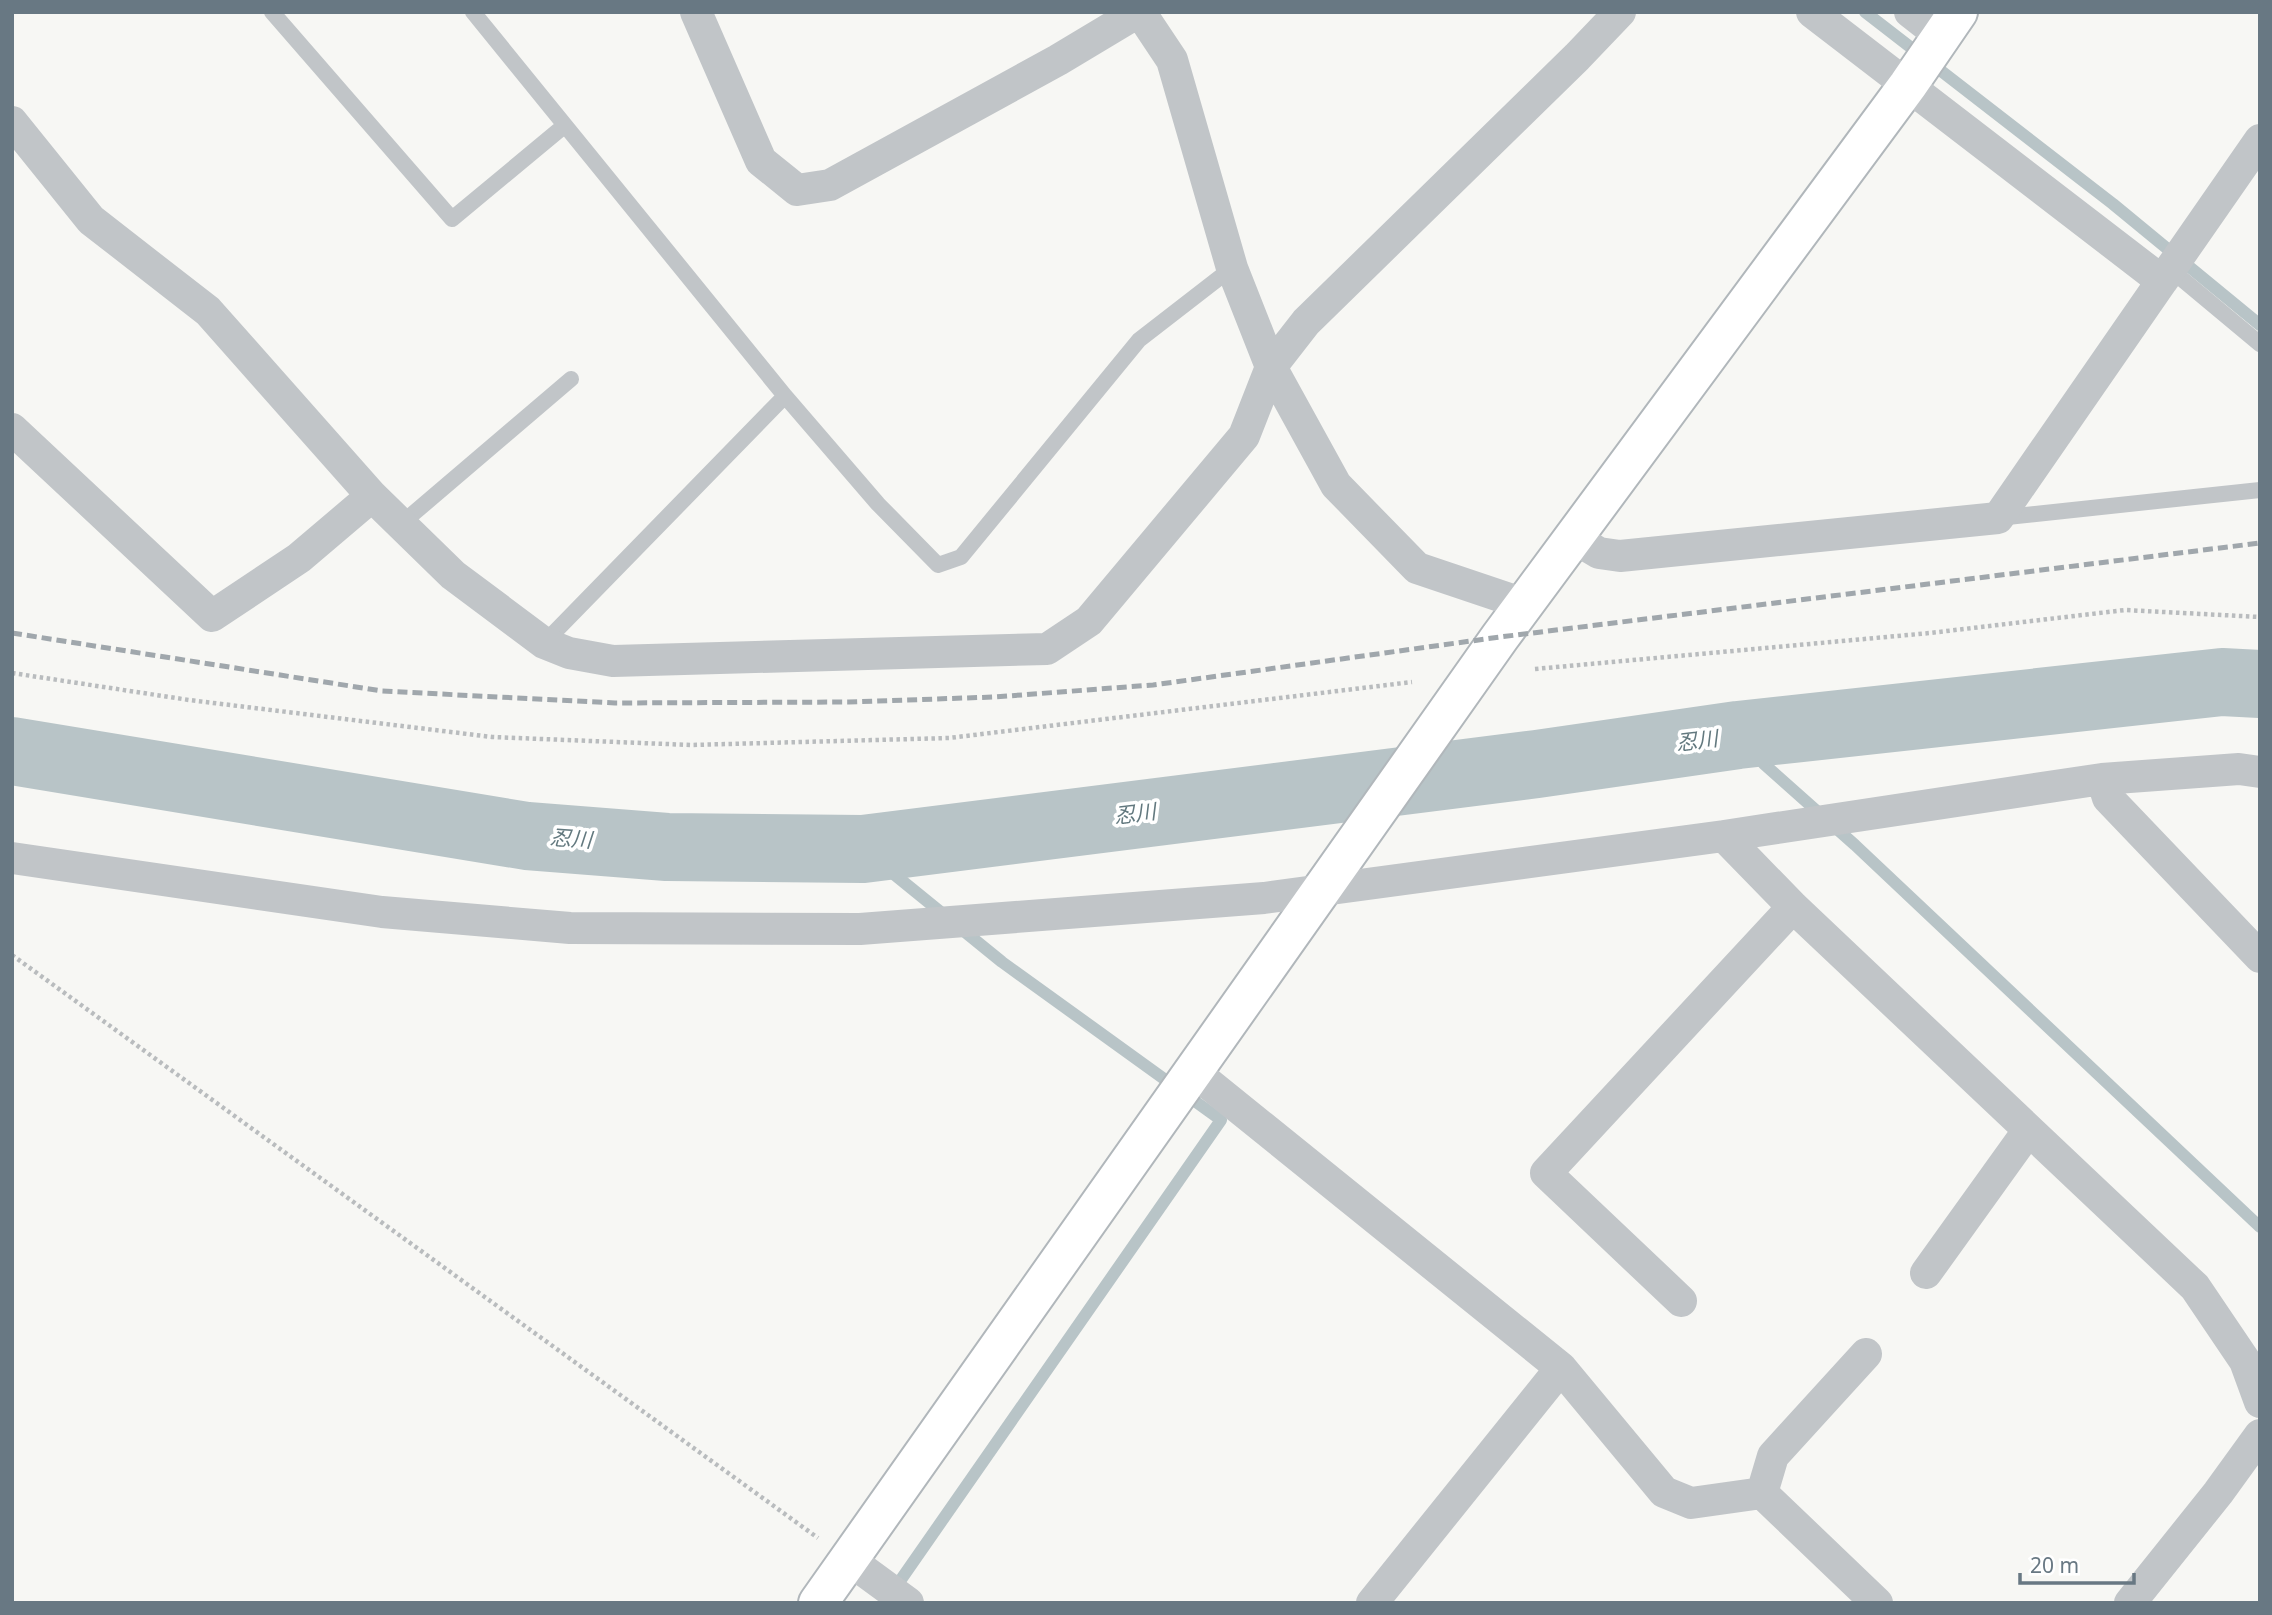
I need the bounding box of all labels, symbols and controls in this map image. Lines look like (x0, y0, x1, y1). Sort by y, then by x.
water label: 忍川 (1674, 723, 1721, 756)
water label: 忍川 (1112, 796, 1159, 829)
water label: 忍川 (549, 823, 595, 854)
scale bar (2020, 1542, 2134, 1586)
text: 20 m (2030, 1551, 2079, 1579)

